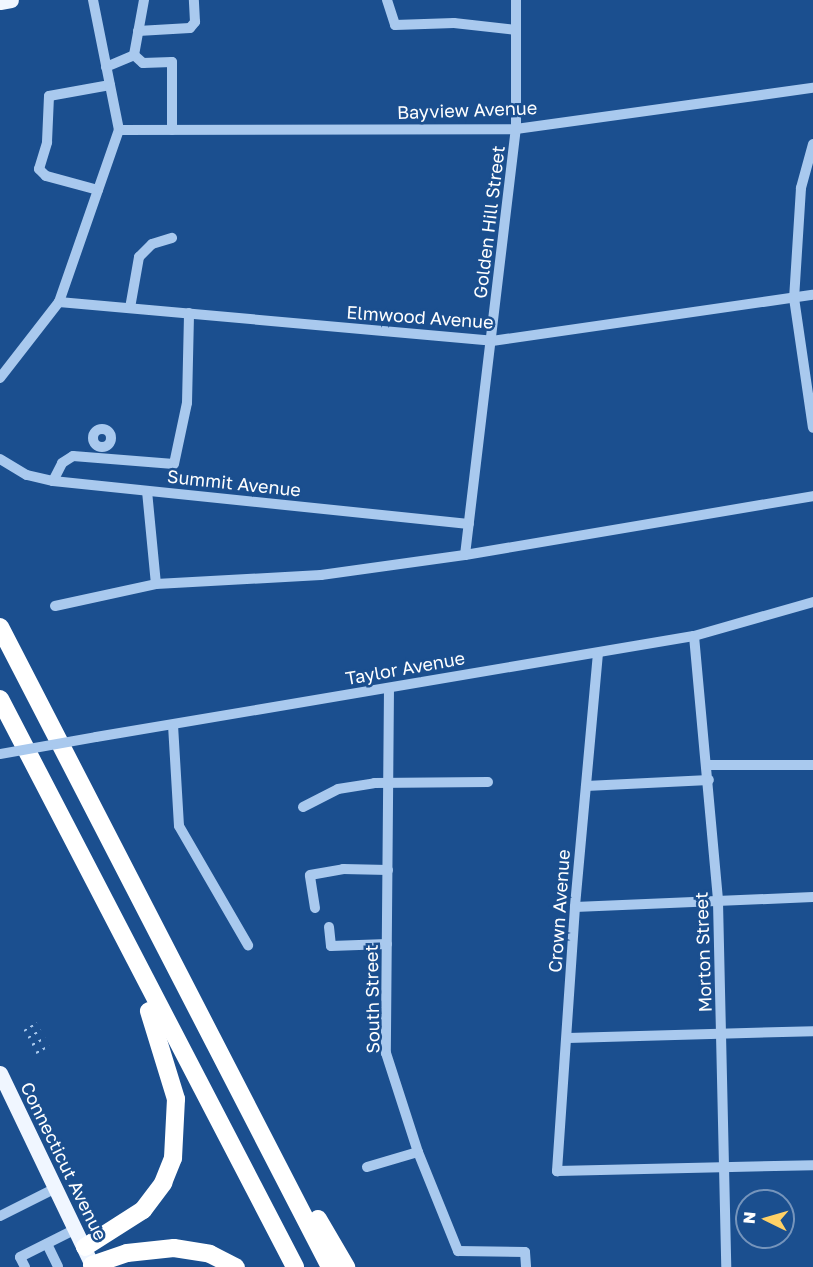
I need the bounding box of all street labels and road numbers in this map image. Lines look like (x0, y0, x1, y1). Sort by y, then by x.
street label: Bayview Avenue (397, 97, 537, 123)
street label: Golden Hill Street (469, 144, 509, 300)
street label: Elmwood Avenue (346, 301, 494, 333)
street label: Summit Avenue (166, 465, 302, 501)
street label: Taylor Avenue (344, 647, 466, 689)
street label: Crown Avenue (544, 849, 574, 973)
street label: Morton Street (690, 891, 716, 1013)
street label: South Street (360, 944, 384, 1054)
street label: Connecticut Avenue (16, 1078, 112, 1244)

